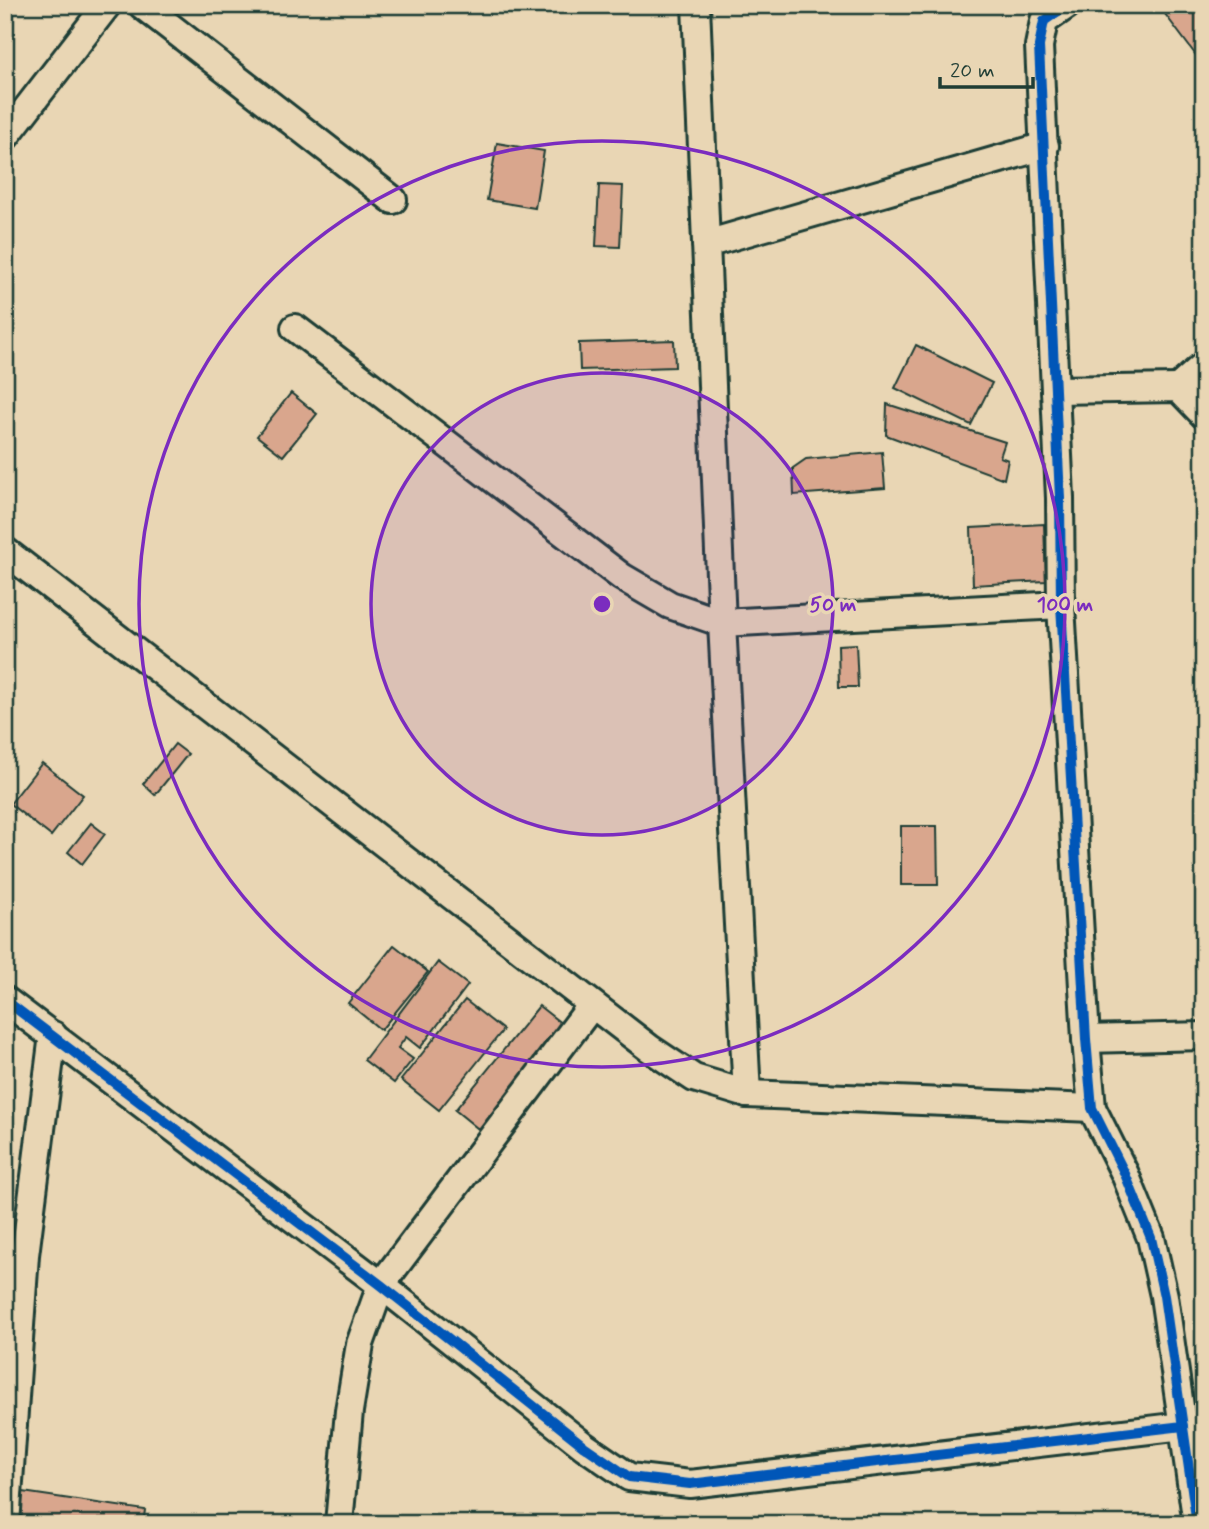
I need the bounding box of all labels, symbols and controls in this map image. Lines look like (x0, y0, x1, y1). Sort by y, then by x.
scale bar (940, 46, 1032, 90)
text: 20 m (950, 57, 995, 85)
text: 50 m (810, 591, 857, 619)
text: 100 m (1037, 591, 1093, 619)
centre of rings (590, 592, 614, 616)

